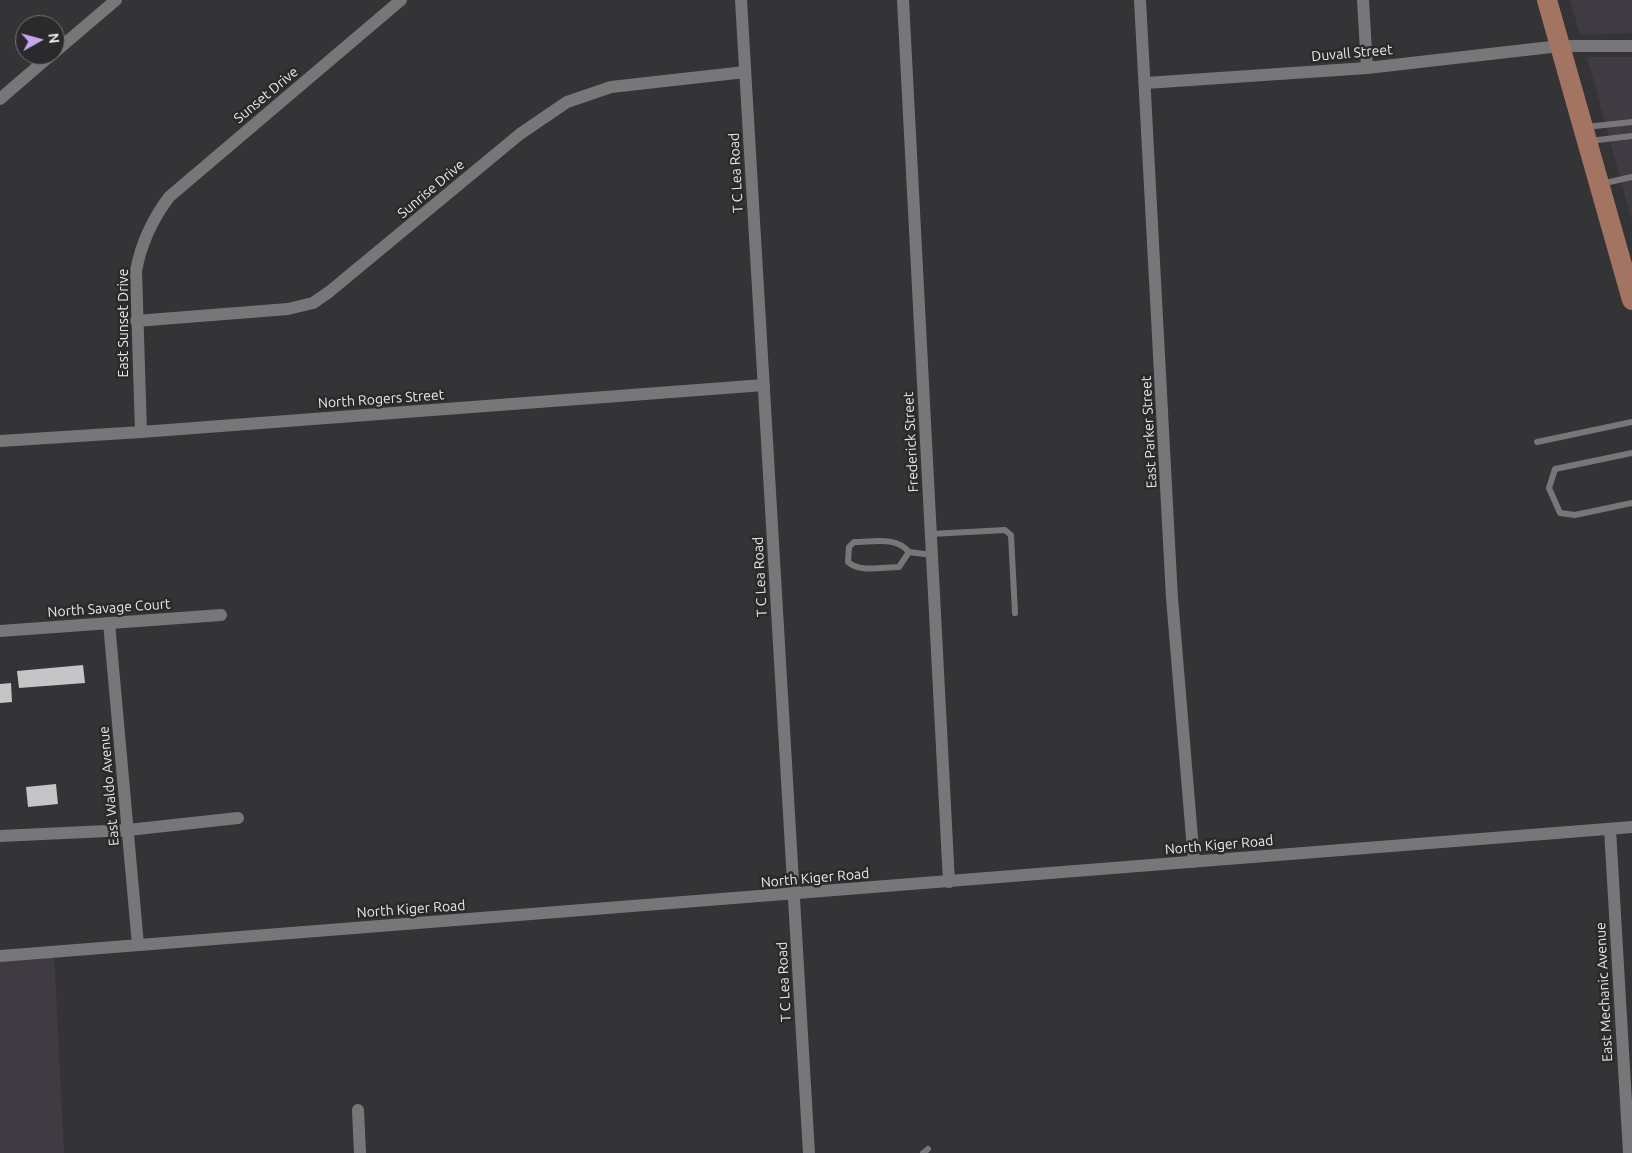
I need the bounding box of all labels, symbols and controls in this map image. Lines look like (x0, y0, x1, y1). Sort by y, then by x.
north arrow (15, 15, 65, 65)
text: N (45, 32, 62, 44)
street label: Duvall Street (1311, 41, 1393, 65)
street label: Sunset Drive (230, 63, 302, 127)
street label: T C Lea Road (726, 132, 746, 214)
street label: Sunrise Drive (394, 156, 468, 222)
street label: East Sunset Drive (115, 269, 131, 377)
street label: East Parker Street (1138, 375, 1160, 489)
street label: North Rogers Street (317, 386, 445, 412)
street label: Frederick Street (900, 391, 922, 493)
street label: T C Lea Road (750, 536, 770, 618)
street label: North Savage Court (47, 595, 171, 621)
street label: East Waldo Avenue (95, 725, 123, 847)
street label: North Kiger Road (1164, 832, 1274, 858)
street label: North Kiger Road (760, 865, 870, 891)
street label: North Kiger Road (356, 897, 466, 921)
street label: East Mechanic Avenue (1592, 922, 1616, 1062)
street label: T C Lea Road (774, 941, 794, 1023)

